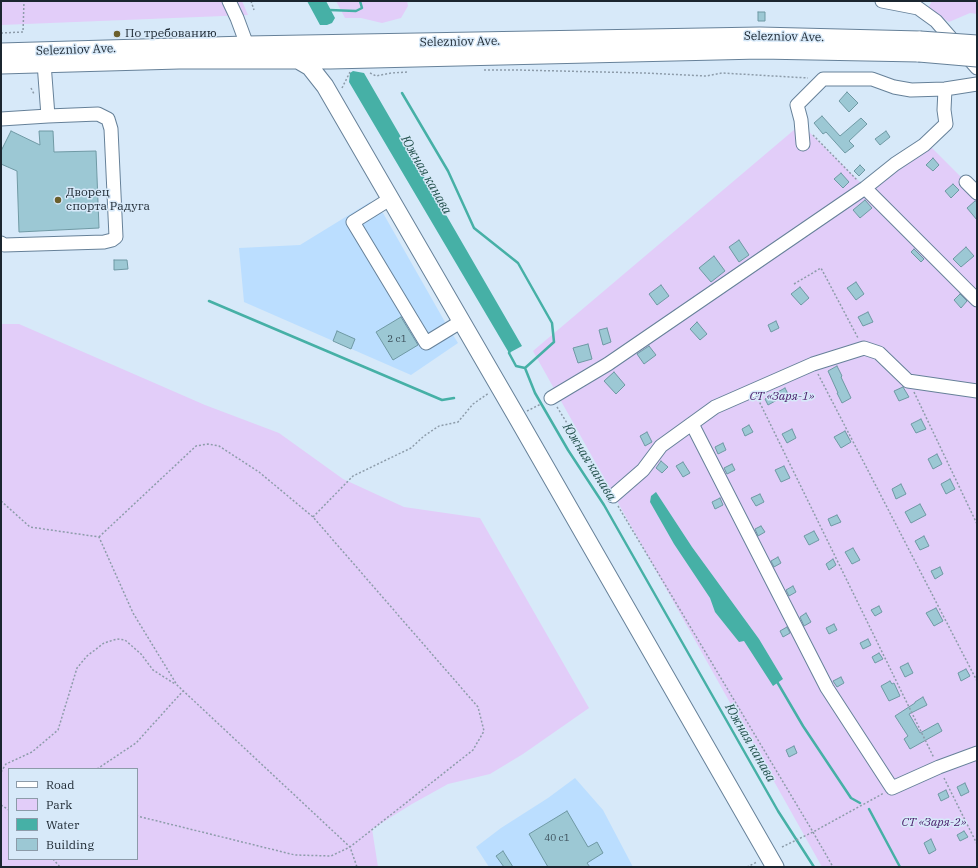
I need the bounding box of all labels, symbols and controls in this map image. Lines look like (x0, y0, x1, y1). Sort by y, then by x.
place label: По требованию (125, 27, 217, 41)
marker: По требованию (112, 29, 122, 39)
street label: Selezniov Ave. (744, 29, 824, 45)
street label: Selezniov Ave. (420, 34, 500, 50)
street label: Selezniov Ave. (36, 41, 116, 59)
water label: Южная канава (397, 133, 455, 217)
place label: Дворец спорта Радуга (66, 186, 150, 214)
marker: Дворец спорта Радуга (53, 195, 63, 205)
house number: 2 с1 (387, 333, 407, 345)
park label: СТ «Заря-1» (750, 390, 814, 404)
water label: Южная канава (559, 420, 619, 504)
water label: Южная канава (721, 701, 779, 785)
legend (8, 768, 138, 860)
text: Road (46, 777, 75, 792)
text: Park (46, 797, 72, 812)
park label: СТ «Заря-2» (902, 816, 966, 830)
text: Water (46, 817, 79, 832)
house number: 40 с1 (544, 832, 570, 844)
text: Building (46, 837, 94, 852)

